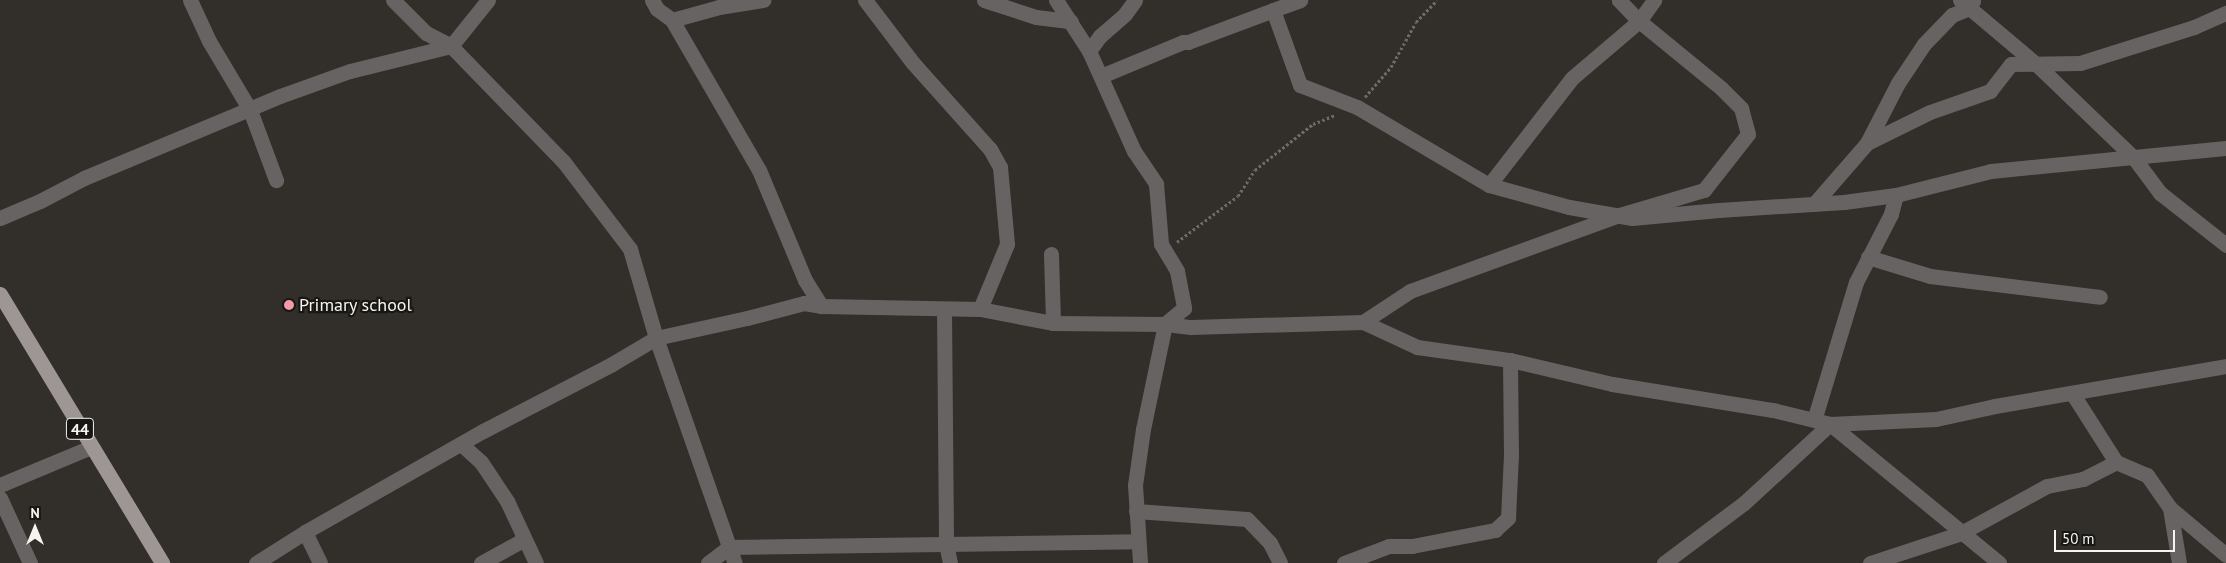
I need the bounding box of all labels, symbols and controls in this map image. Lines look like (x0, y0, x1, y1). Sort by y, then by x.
place label: Primary school (299, 294, 412, 316)
marker: Primary school (283, 299, 295, 311)
road number: 44 (65, 416, 95, 442)
north arrow (10, 503, 60, 553)
text: N (30, 504, 40, 522)
scale bar (2056, 520, 2177, 552)
text: 50 m (2062, 529, 2095, 548)

